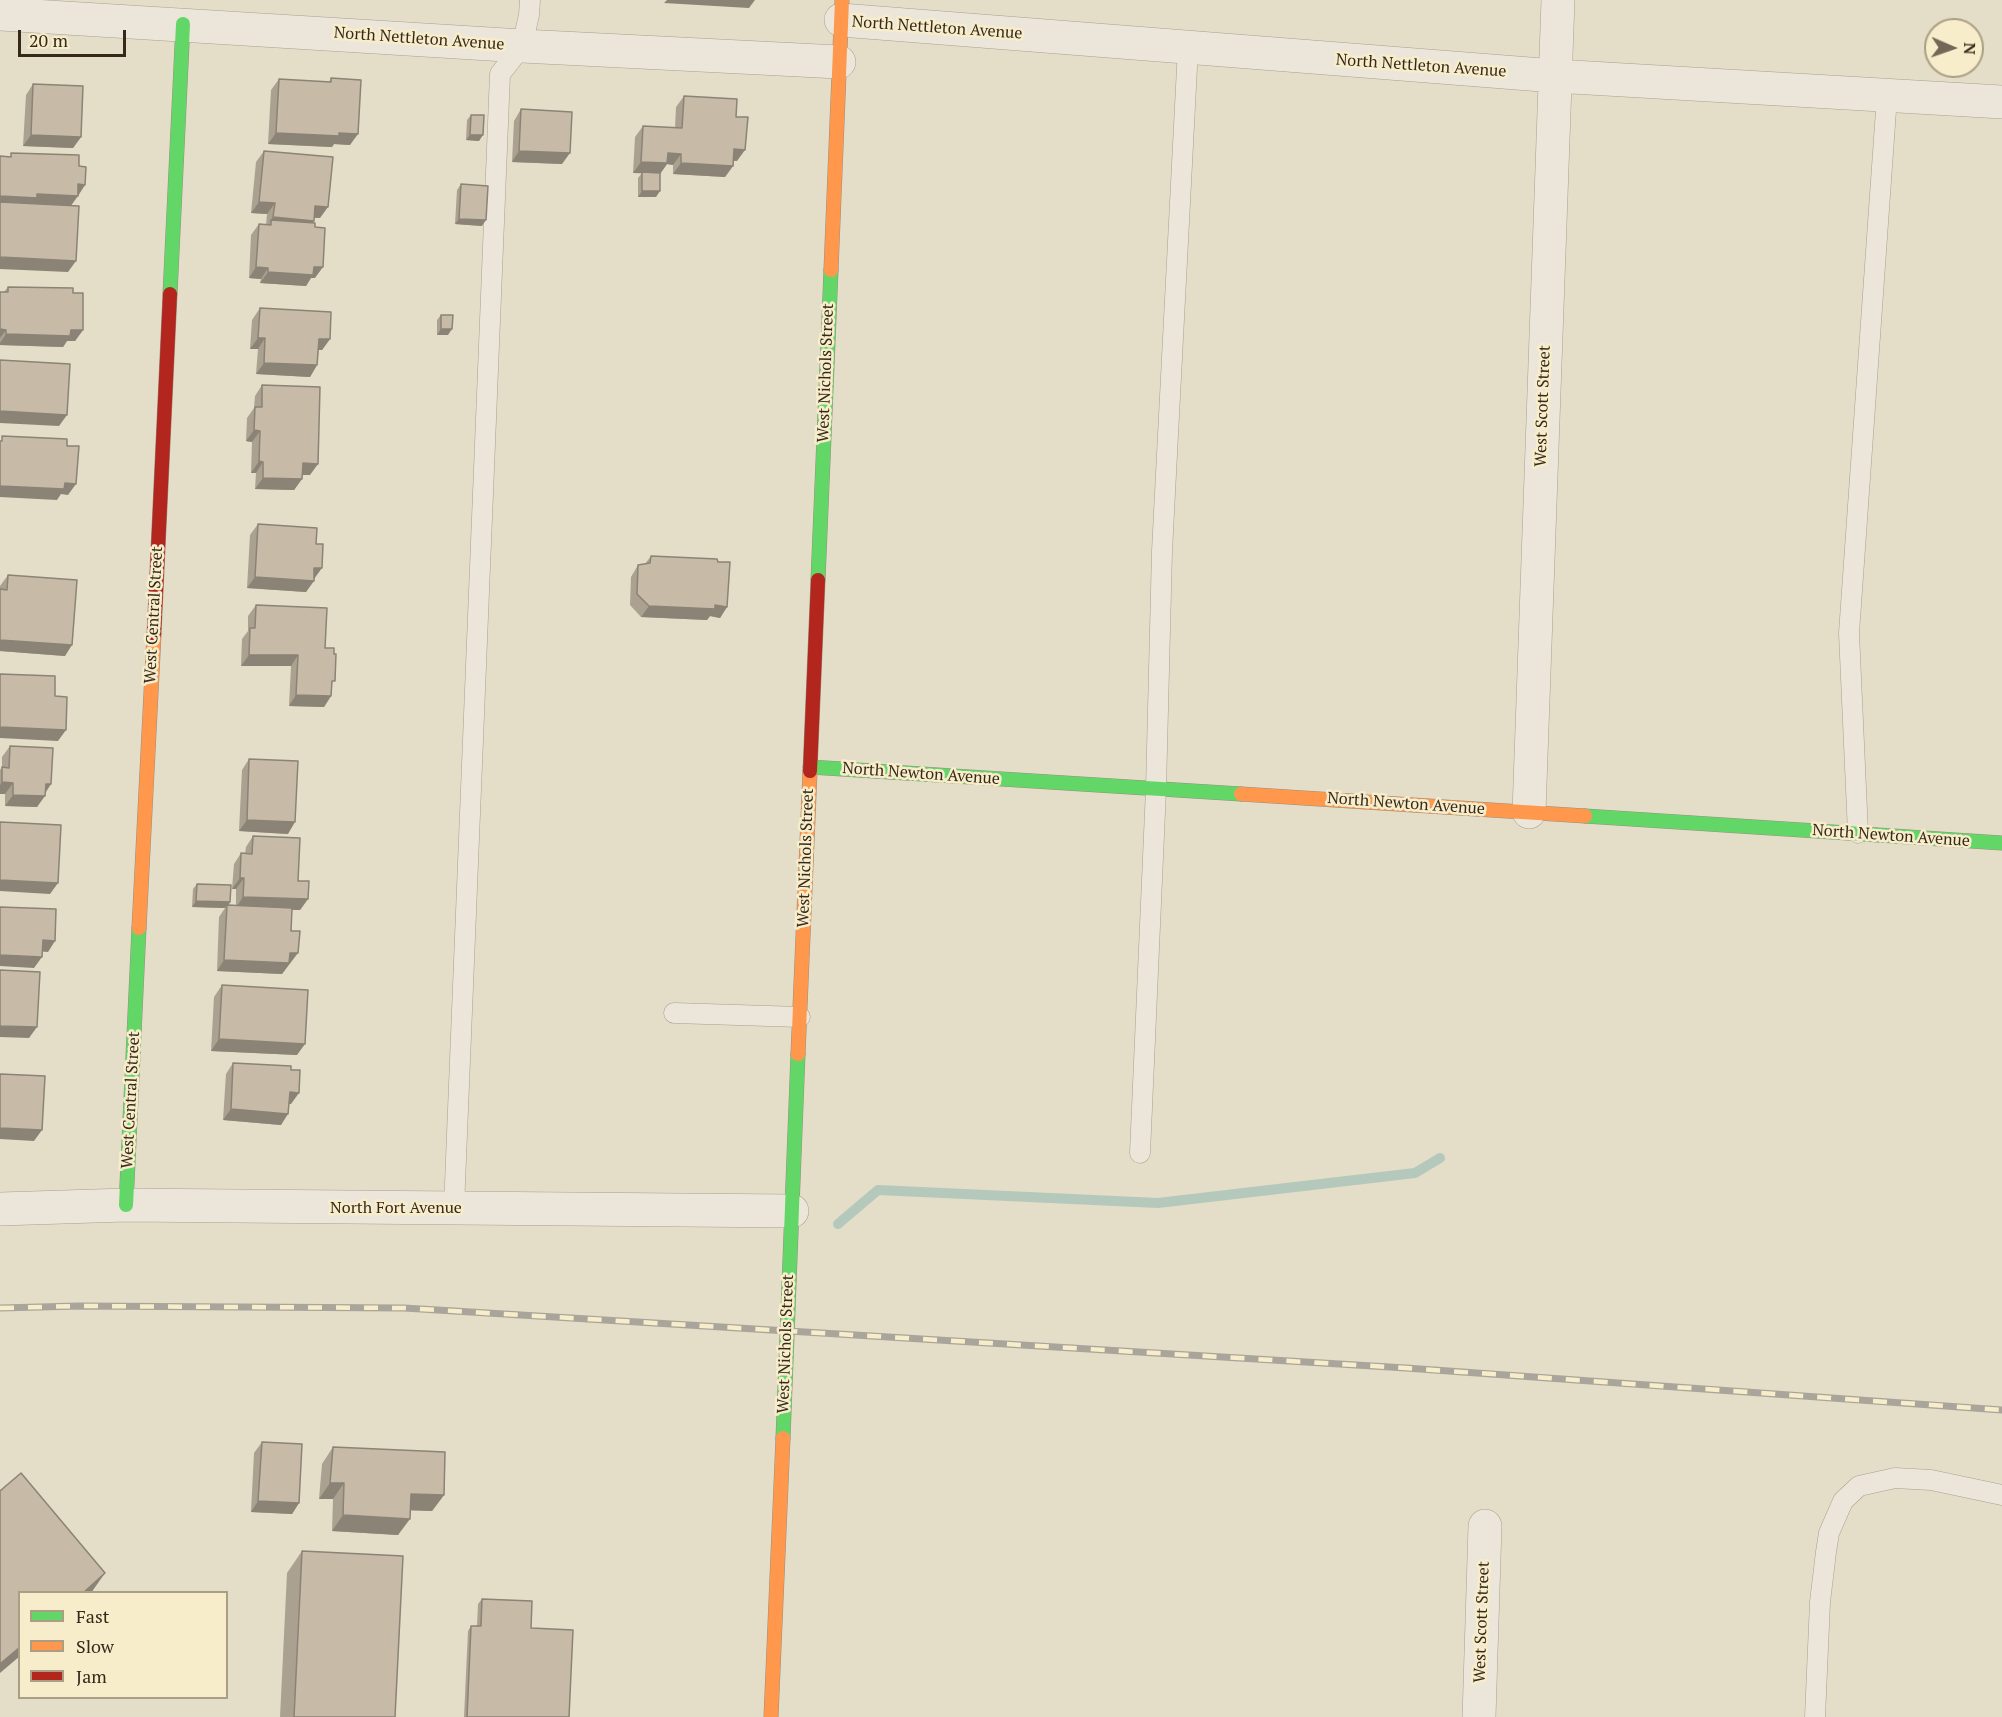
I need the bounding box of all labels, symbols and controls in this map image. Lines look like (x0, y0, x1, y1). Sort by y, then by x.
street label: North Nettleton Avenue (851, 12, 1023, 44)
scale bar (21, 18, 129, 56)
north arrow (1924, 18, 1984, 78)
street label: North Nettleton Avenue (333, 23, 505, 55)
text: 20 m (29, 28, 68, 52)
text: N (1959, 42, 1981, 55)
street label: North Nettleton Avenue (1335, 50, 1507, 82)
street label: West Nichols Street (814, 303, 838, 443)
street label: West Scott Street (1531, 345, 1555, 467)
street label: West Central Street (141, 546, 167, 684)
street label: North Newton Avenue (842, 759, 1000, 789)
street label: West Nichols Street (794, 788, 818, 928)
street label: North Newton Avenue (1327, 789, 1485, 819)
street label: North Newton Avenue (1812, 821, 1970, 851)
street label: West Central Street (118, 1031, 144, 1169)
street label: North Fort Avenue (330, 1198, 462, 1218)
street label: West Nichols Street (774, 1274, 798, 1414)
street label: West Scott Street (1470, 1561, 1494, 1683)
legend (18, 1591, 228, 1699)
text: Fast (76, 1604, 109, 1628)
text: Slow (76, 1634, 114, 1658)
text: Jam (76, 1664, 107, 1688)

